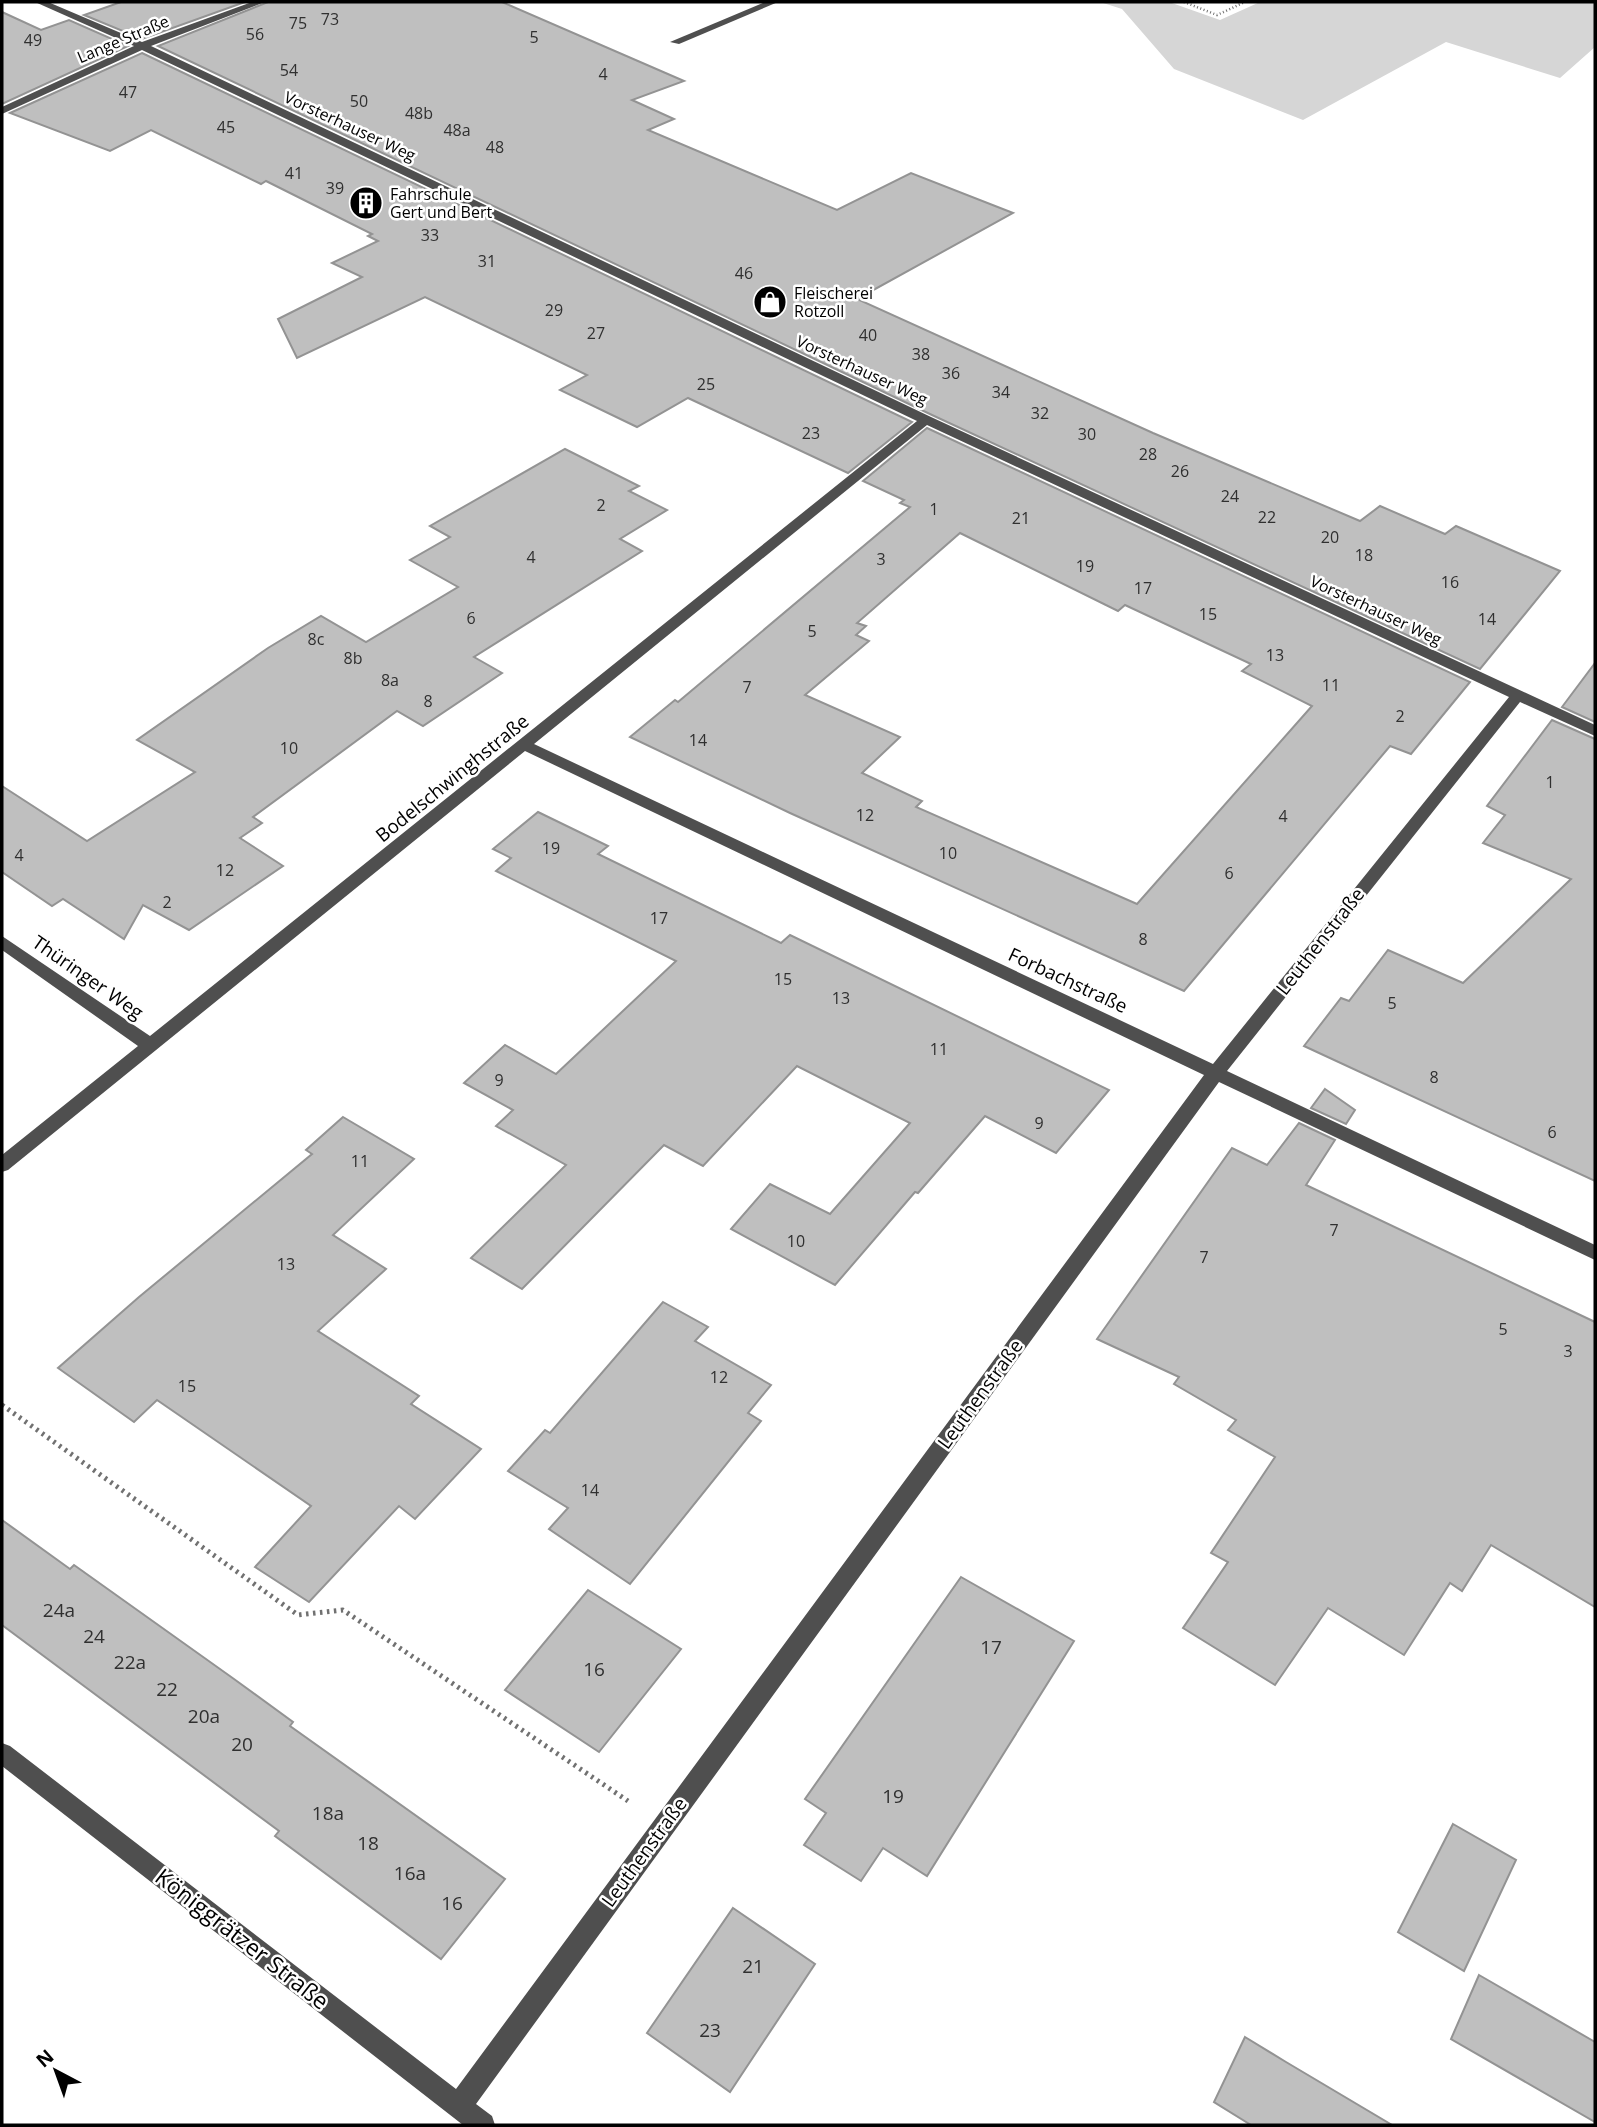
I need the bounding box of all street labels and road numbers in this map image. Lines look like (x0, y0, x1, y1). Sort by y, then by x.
street label: Lange Straße (74, 10, 172, 68)
street label: Vorsterhauser Weg (281, 86, 420, 166)
street label: Vorsterhauser Weg (793, 330, 932, 410)
street label: Vorsterhauser Weg (1307, 570, 1446, 650)
street label: Bodelschwinghstraße (370, 708, 534, 848)
street label: Leuthenstraße (1270, 882, 1370, 1000)
street label: Thüringer Weg (27, 929, 149, 1025)
street label: Forbachstraße (1004, 941, 1132, 1019)
street label: Leuthenstraße (931, 1334, 1029, 1454)
street label: Leuthenstraße (595, 1792, 693, 1912)
street label: Königgrätzer Straße (149, 1860, 336, 2016)

